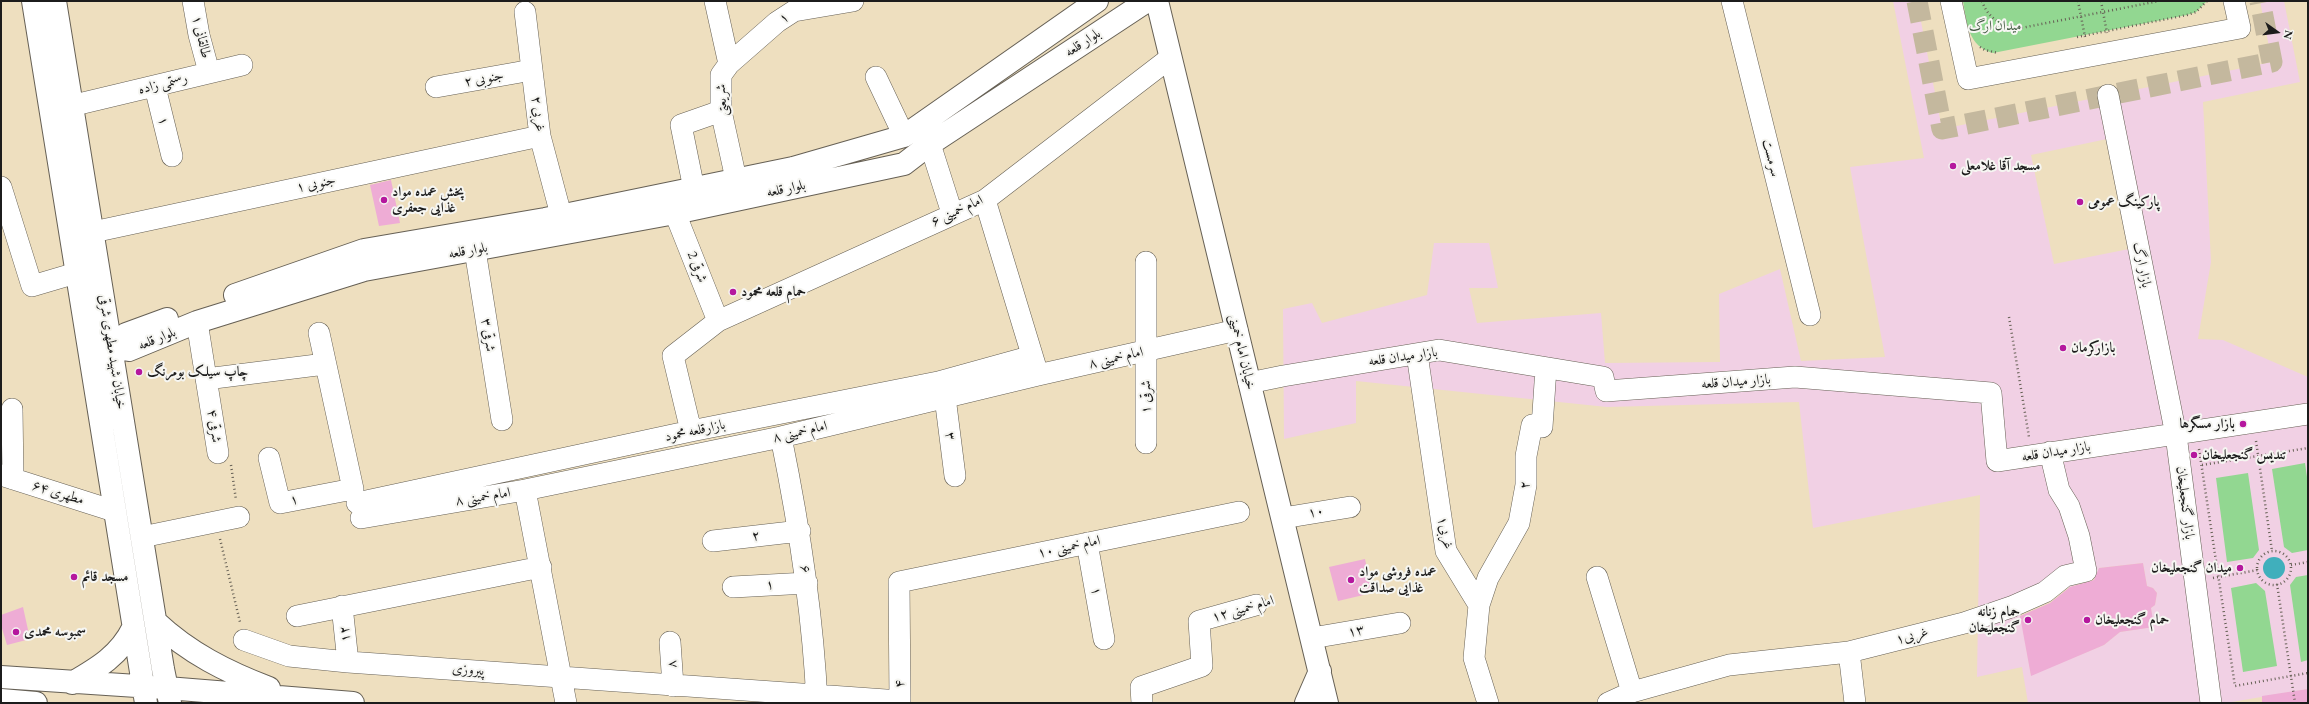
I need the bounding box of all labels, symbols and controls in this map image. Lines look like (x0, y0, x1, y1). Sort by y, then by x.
street label: ۱ (776, 9, 792, 27)
north arrow (2257, 12, 2297, 52)
street label: طالقانی ۱ (188, 14, 214, 60)
park label: میدان ارگ (1969, 18, 2021, 34)
street label: بلوار قلعه (1062, 25, 1104, 61)
text: N (2281, 29, 2297, 41)
street label: ۲ جنوبی (463, 67, 505, 91)
street label: رستمی زاده (137, 70, 189, 98)
street label: شریعتی (712, 83, 732, 117)
street label: ۲ غربی (527, 95, 549, 133)
street label: ۱ (154, 115, 172, 127)
street label: سرمست (1758, 137, 1784, 179)
place label: مسجد آقا غلامعلی (1961, 158, 2040, 174)
marker: مسجد آقا غلامعلی (1948, 161, 1958, 171)
street label: ۱ جنوبی (295, 172, 337, 196)
street label: بلوار قلعه (765, 177, 807, 201)
place label: پخش عمده مواد غذایی جعفری (392, 184, 464, 216)
street label: امام خمینی ۶ (928, 192, 986, 230)
place label: پارکینگ عمومی (2088, 194, 2159, 210)
marker: پخش عمده مواد غذایی جعفری (379, 195, 389, 205)
marker: پارکینگ عمومی (2075, 197, 2085, 207)
street label: بلوار قلعه (447, 239, 489, 263)
street label: بازار ارگ (2129, 241, 2155, 289)
street label: 2 شرقی (683, 249, 711, 285)
place label: حمام قلعه محمود (741, 284, 806, 300)
marker: حمام قلعه محمود (728, 287, 738, 297)
street label: خیابان شهید مطهری شرقی (95, 293, 129, 411)
street label: خیابان امام خمینی (1225, 313, 1259, 391)
street label: ۳ شرقی (477, 317, 499, 353)
street label: بلوار قلعه (136, 324, 178, 354)
place label: بازارکرمان (2071, 340, 2115, 356)
marker: بازارکرمان (2058, 343, 2068, 353)
street label: امام خمینی ۸ (1087, 344, 1145, 372)
street label: بازار میدان قلعه (1367, 344, 1439, 370)
place label: چاپ سیلک بومرنگ (147, 364, 248, 380)
marker: چاپ سیلک بومرنگ (134, 367, 144, 377)
street label: بازار میدان قلعه (1701, 371, 1771, 393)
street label: ۱ شرقی (1138, 380, 1154, 414)
street label: شرقی ۴ (203, 408, 225, 444)
street label: بازارقلعه محمود (663, 416, 727, 446)
place label: بازار مسگرها (2179, 416, 2235, 432)
street label: امام خمینی ۸ (771, 418, 829, 446)
marker: بازار مسگرها (2238, 419, 2248, 429)
street label: ۳ (941, 431, 959, 441)
street label: بازار میدان قلعه (2020, 438, 2092, 466)
place label: تندیس گنجعلیخان (2202, 447, 2286, 463)
marker: تندیس گنجعلیخان (2189, 450, 2199, 460)
street label: بازار گنجعلیخان (2172, 465, 2198, 541)
street label: مطهری ۶۴ (30, 477, 86, 509)
street label: ۲ (1516, 480, 1534, 490)
street label: امام خمینی ۸ (454, 484, 512, 510)
street label: ۱ (288, 491, 300, 509)
street label: ۱۰ (1307, 502, 1325, 522)
street label: غربی۱ (1434, 515, 1456, 551)
street label: ۲ (751, 527, 761, 545)
street label: امام خمینی ۱۰ (1036, 532, 1102, 562)
place label: میدان گنجعلیخان (2151, 560, 2232, 576)
marker: میدان گنجعلیخان (2235, 563, 2245, 573)
street label: ۶ (796, 564, 814, 574)
place label: عمده فروشی مواد غذایی صداقت (1359, 564, 1436, 596)
place label: مسجد قائم (82, 569, 128, 585)
marker: مسجد قائم (69, 572, 79, 582)
marker: عمده فروشی مواد غذایی صداقت (1346, 575, 1356, 585)
street label: ۱ (765, 576, 775, 594)
street label: ۱ (1087, 586, 1105, 596)
street label: امام خمینی ۱۲ (1210, 592, 1276, 626)
place label: حمام زنانه گنجعلیخان (1969, 604, 2020, 636)
place label: حمام گنجعلیخان (2095, 612, 2169, 628)
marker: حمام زنانه گنجعلیخان (2023, 615, 2033, 625)
marker: حمام گنجعلیخان (2082, 615, 2092, 625)
street label: ۱۳ (1346, 621, 1366, 641)
place label: سمبوسه محمدی (24, 624, 86, 640)
street label: غربی۱ (1894, 624, 1930, 648)
street label: ۱۲ (336, 625, 354, 643)
marker: سمبوسه محمدی (11, 627, 21, 637)
street label: ۸ (663, 659, 681, 669)
street label: پیروزی (451, 660, 485, 680)
street label: ۴ (892, 680, 908, 688)

